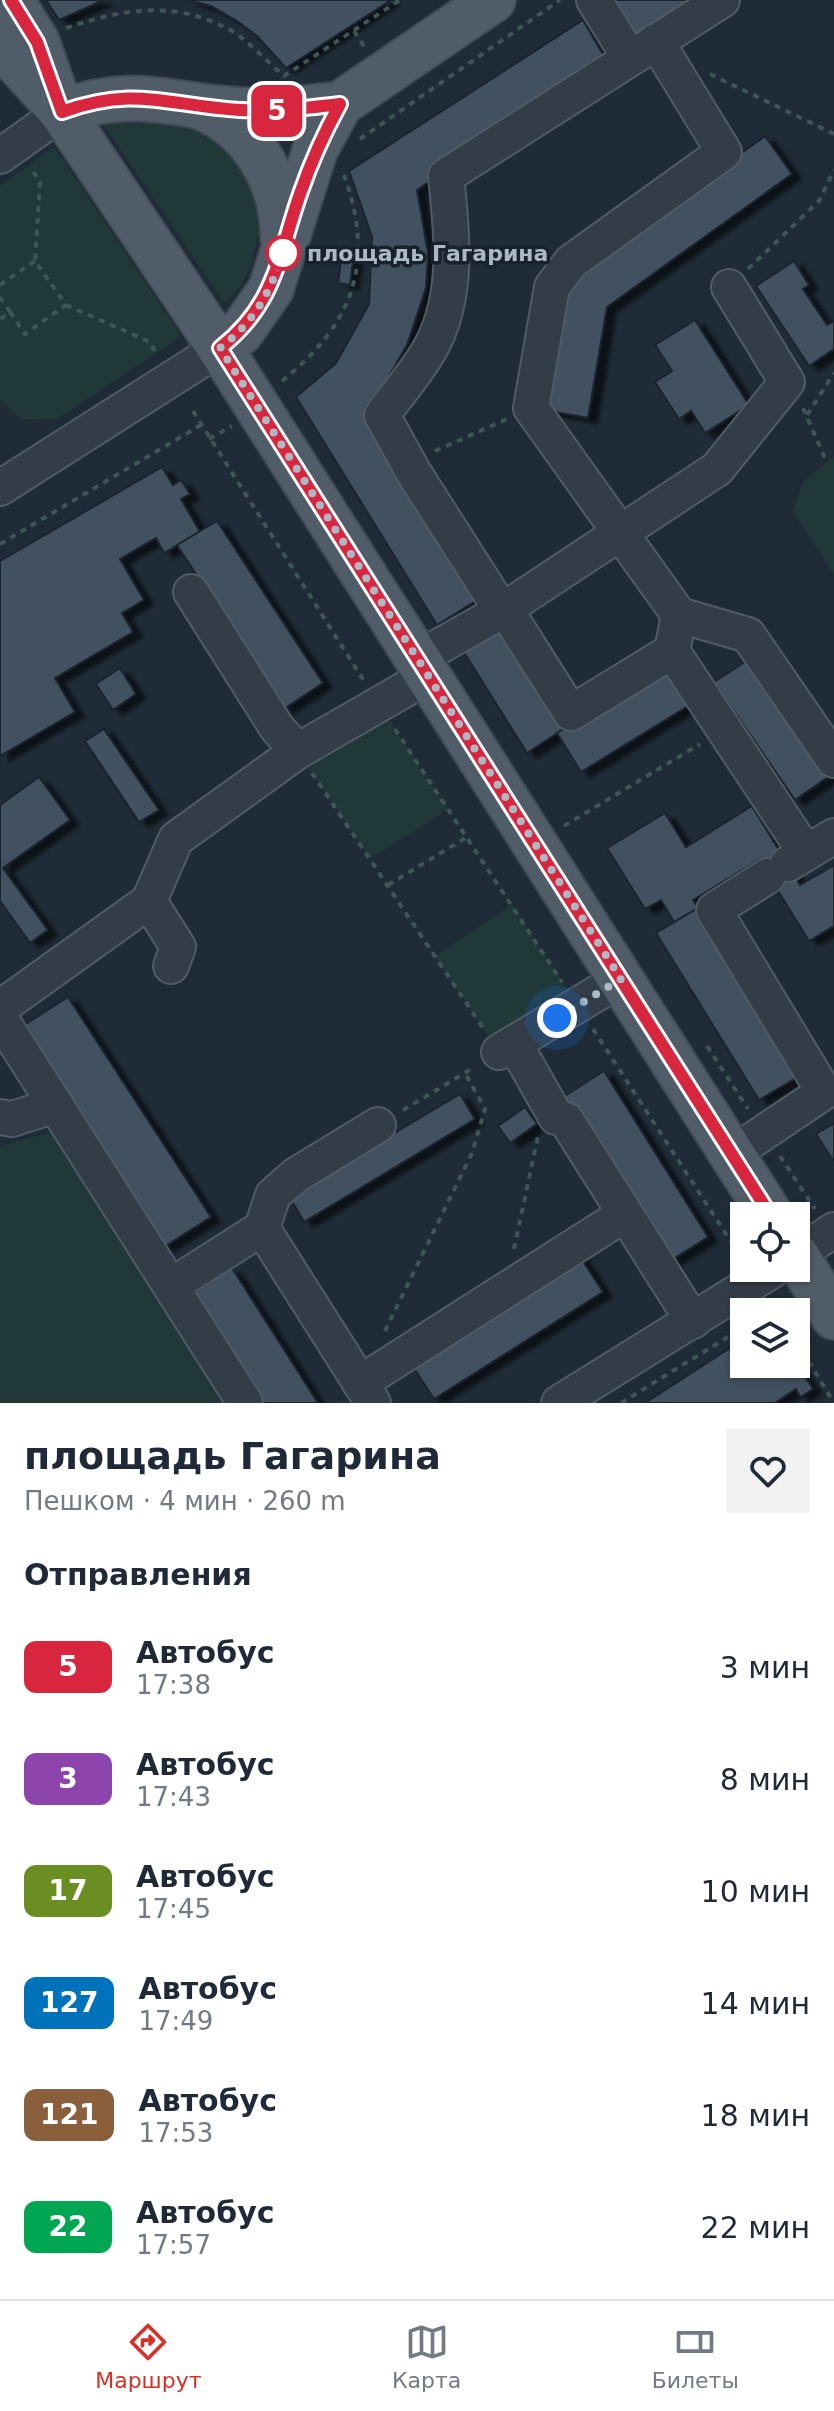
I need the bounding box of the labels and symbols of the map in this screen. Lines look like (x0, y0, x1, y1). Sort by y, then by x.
line badge: 5 (251, 85, 303, 137)
marker: площадь Гагарина (266, 236, 300, 270)
place label: площадь Гагарина (307, 241, 548, 266)
your location (537, 998, 577, 1038)

